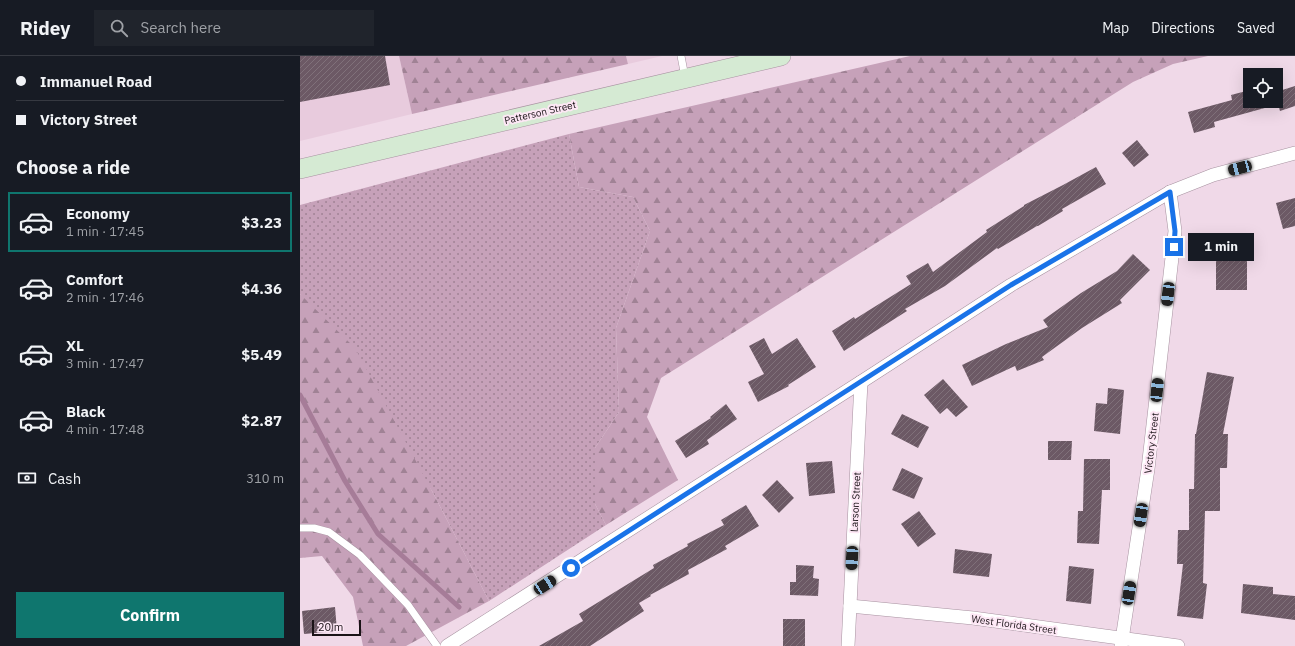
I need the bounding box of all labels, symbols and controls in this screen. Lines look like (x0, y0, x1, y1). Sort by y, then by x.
search box (94, 10, 374, 46)
text: Ridey (20, 16, 70, 40)
icon: search (108, 17, 130, 39)
text: Search here (140, 18, 221, 37)
text: Map (1102, 19, 1129, 37)
text: Directions (1151, 19, 1215, 37)
text: Saved (1237, 19, 1275, 37)
map controls (1243, 68, 1283, 108)
button: locate (1243, 68, 1283, 108)
text: Immanuel Road (40, 72, 152, 91)
street label: Patterson Street (503, 98, 578, 127)
text: Victory Street (40, 110, 137, 129)
text: Choose a ride (16, 156, 130, 179)
car (1227, 159, 1253, 177)
icon: car (18, 204, 54, 240)
text: Economy (66, 204, 130, 223)
text: $3.23 (241, 213, 282, 232)
text: 1 min · 17:45 (66, 223, 144, 240)
callout: 1 min (1188, 233, 1254, 261)
route end (1165, 238, 1183, 256)
text: 1 min (1204, 238, 1238, 255)
icon: car (18, 270, 54, 306)
text: Comfort (66, 270, 123, 289)
text: $4.36 (241, 279, 282, 298)
car (1161, 281, 1175, 307)
text: 2 min · 17:46 (66, 289, 144, 306)
icon: car (18, 336, 54, 372)
text: XL (66, 336, 84, 355)
text: $5.49 (241, 345, 282, 364)
text: 3 min · 17:47 (66, 355, 144, 372)
car (1150, 377, 1164, 403)
icon: car (18, 402, 54, 438)
text: Black (66, 402, 106, 421)
text: $2.87 (241, 411, 282, 430)
street label: Victory Street (1141, 411, 1162, 474)
text: 4 min · 17:48 (66, 421, 144, 438)
icon: cash (16, 467, 38, 489)
text: Cash (48, 469, 81, 488)
text: 310 m (246, 470, 284, 487)
street label: Larson Street (847, 471, 864, 532)
car (1133, 502, 1149, 528)
car (845, 546, 859, 570)
route start (562, 559, 580, 577)
car (532, 573, 558, 597)
car (1121, 580, 1137, 606)
button: Confirm (16, 592, 284, 638)
street label: West Florida Street (970, 612, 1058, 637)
scale bar (312, 618, 361, 637)
text: 20 m (318, 620, 343, 634)

